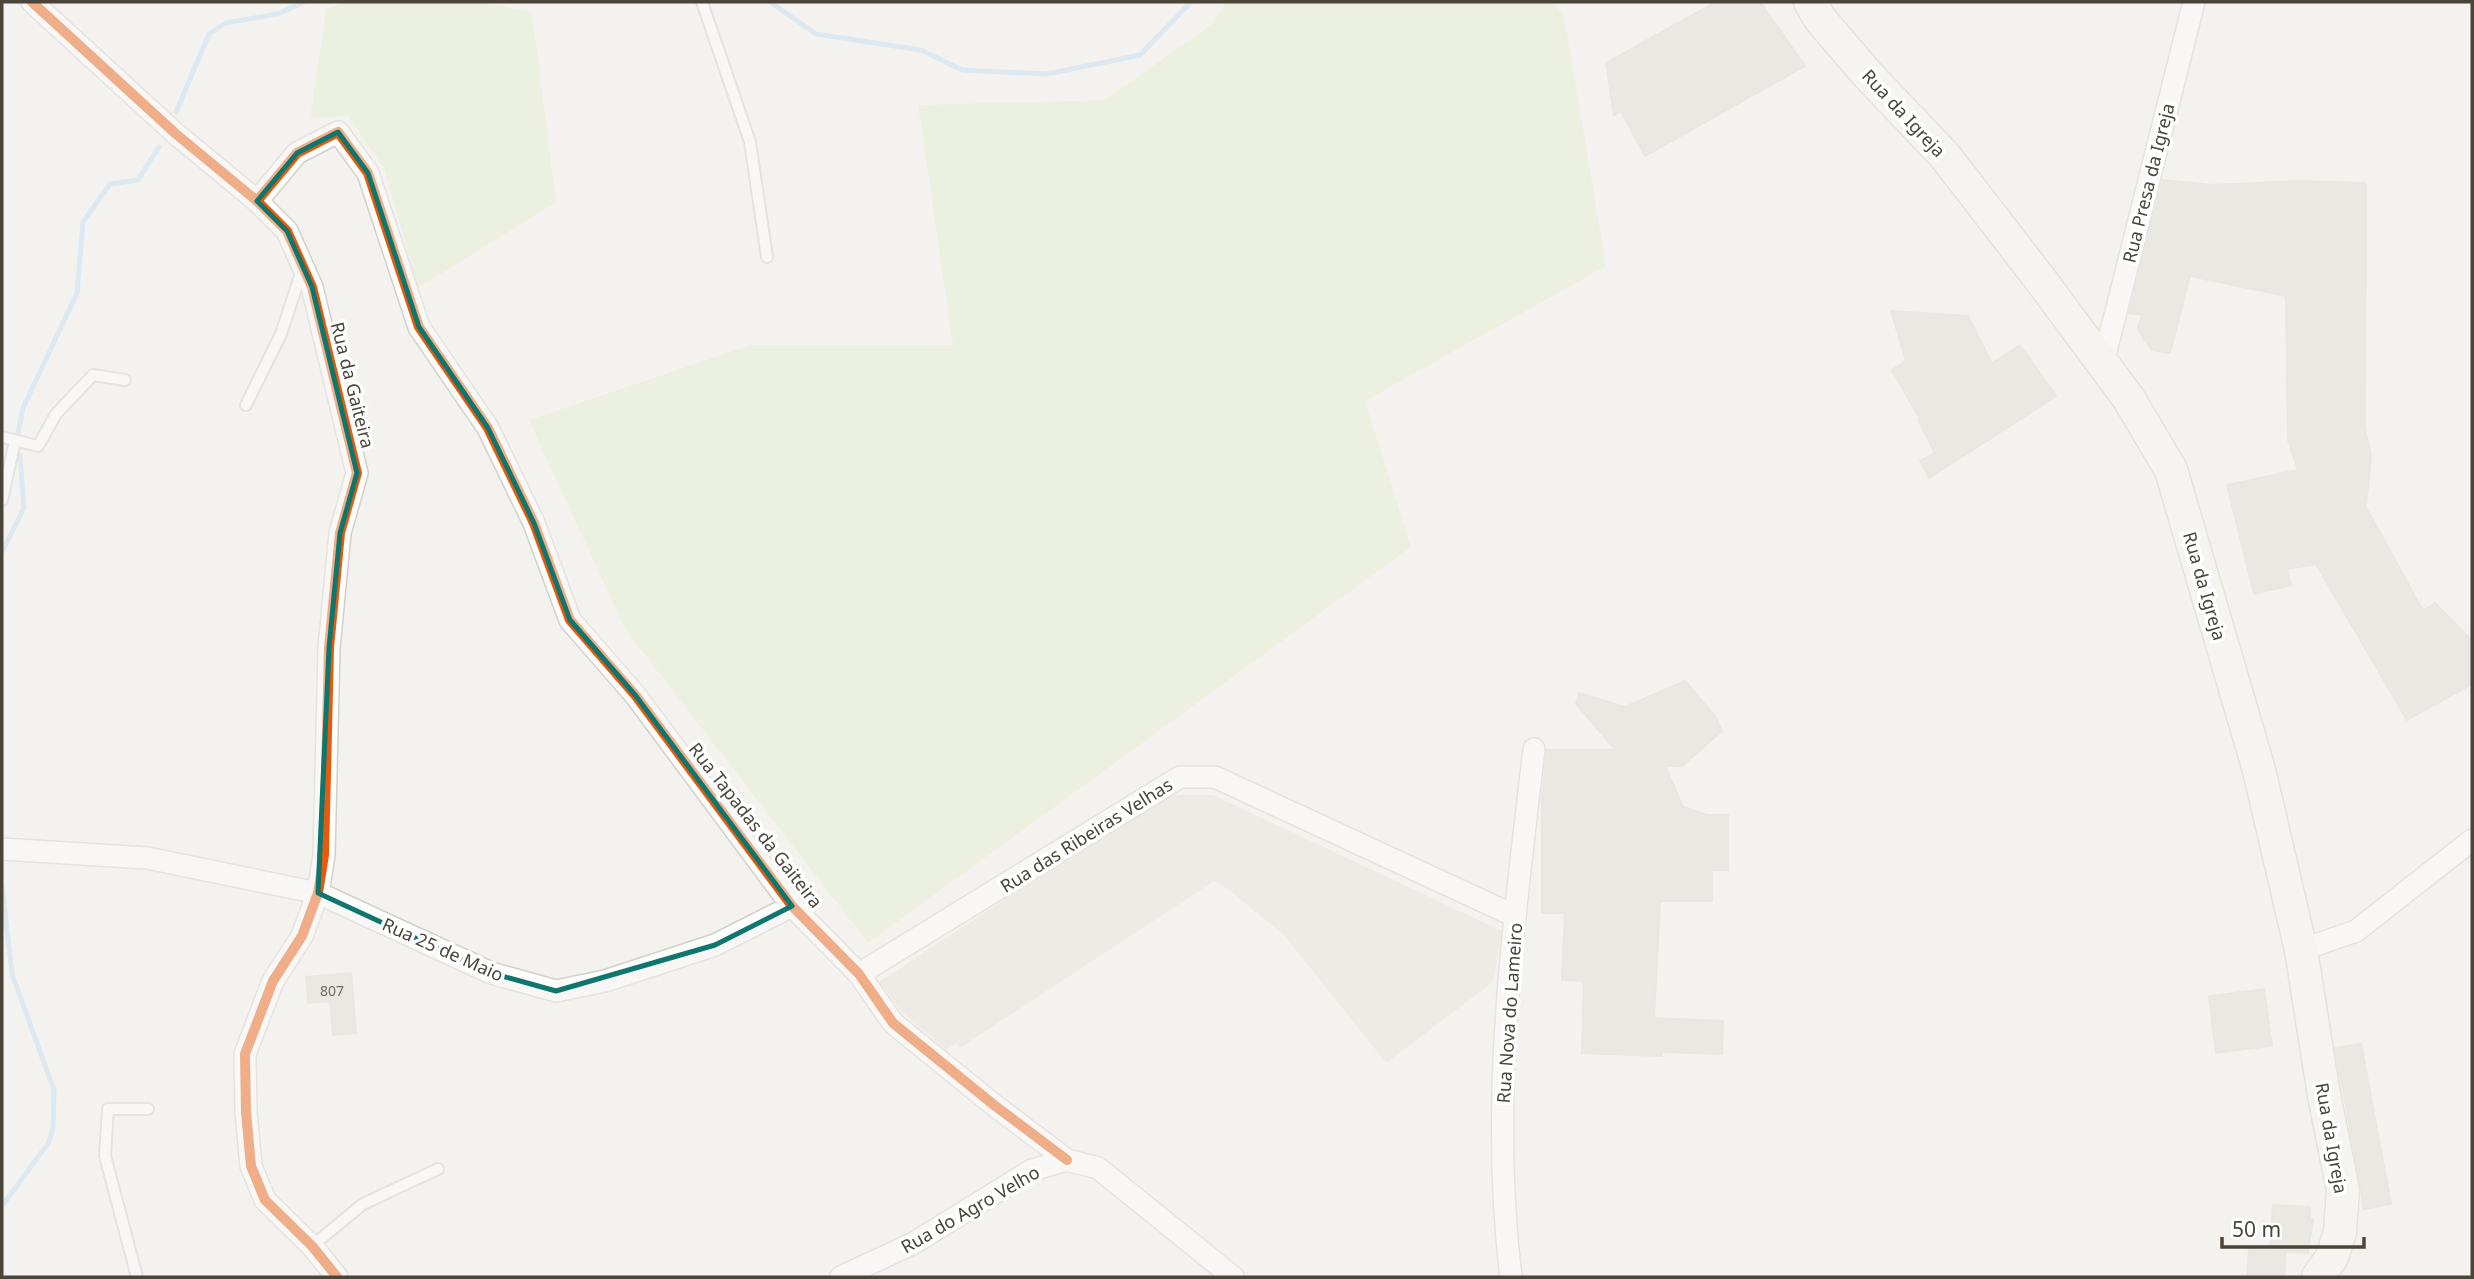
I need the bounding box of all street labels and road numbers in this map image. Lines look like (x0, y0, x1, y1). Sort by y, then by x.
street label: Rua da Igreja (1857, 64, 1951, 162)
street label: Rua Presa da Igreja (2117, 101, 2179, 265)
street label: Rua da Gaiteira (326, 319, 380, 451)
street label: Rua da Igreja (2178, 529, 2232, 643)
street label: Rua Tapadas da Gaiteira (684, 737, 828, 913)
street label: Rua das Ribeiras Velhas (995, 772, 1177, 898)
street label: Rua 25 de Maio (379, 912, 507, 986)
street label: Rua Nova do Lameiro (1491, 922, 1527, 1104)
street label: Rua da Igreja (2310, 1081, 2354, 1195)
street label: Rua do Agro Velho (896, 1160, 1044, 1258)

